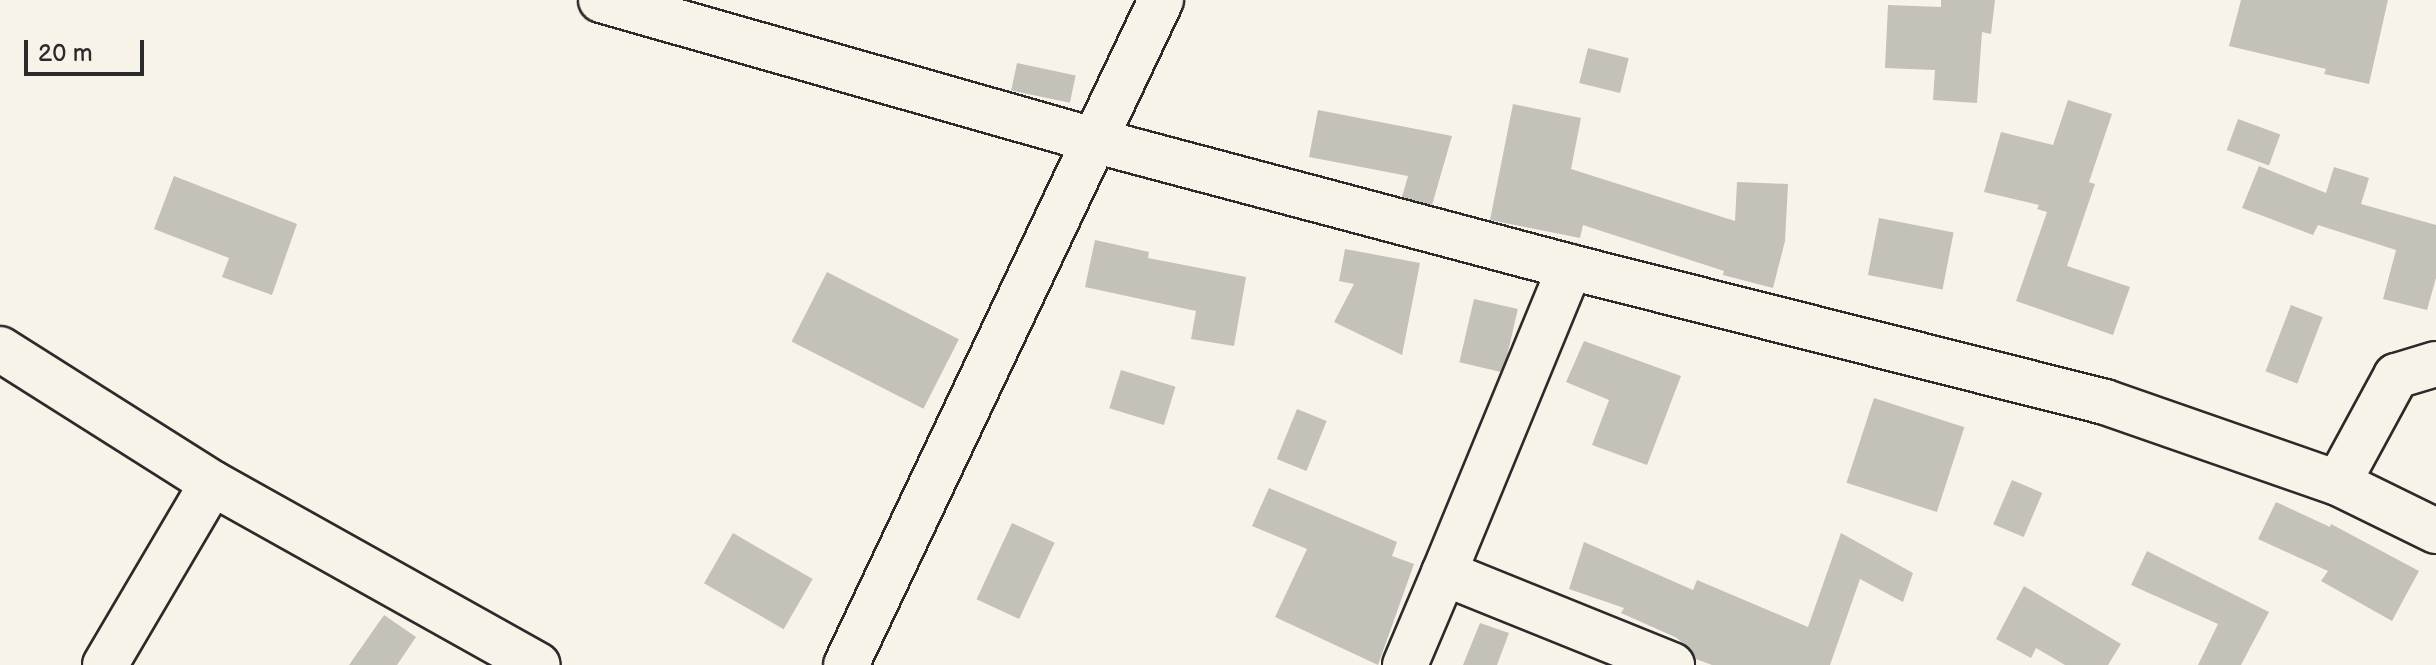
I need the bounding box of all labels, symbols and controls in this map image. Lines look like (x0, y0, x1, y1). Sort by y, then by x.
scale bar (28, 24, 148, 74)
text: 20 m (38, 39, 93, 68)

